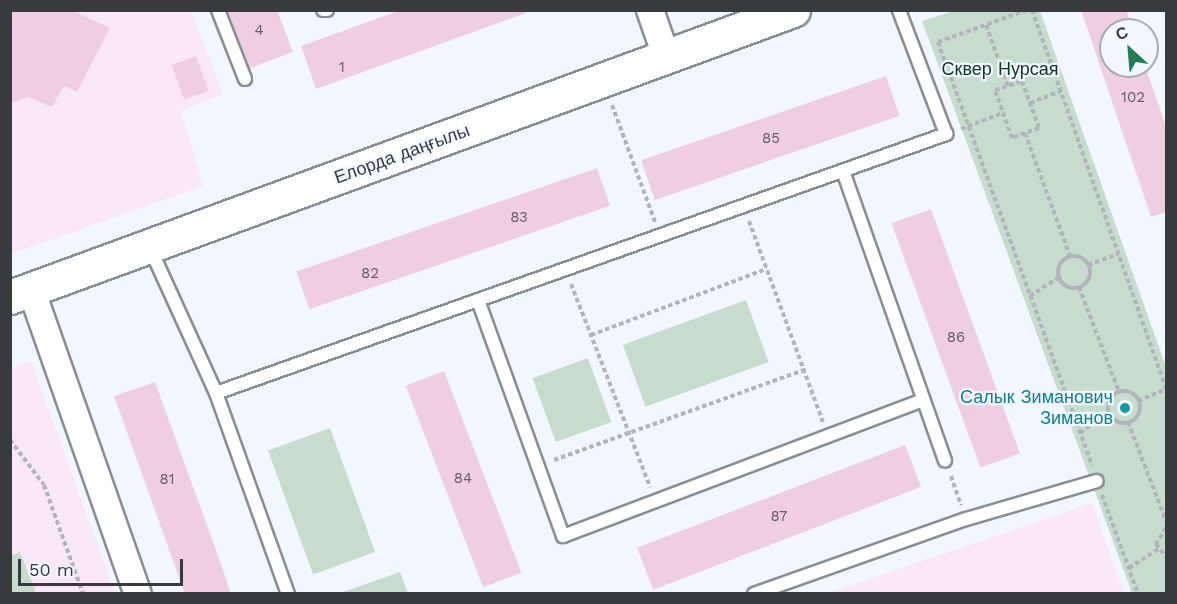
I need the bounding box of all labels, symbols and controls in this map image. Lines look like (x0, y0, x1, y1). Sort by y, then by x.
north arrow (1099, 18, 1159, 78)
house number: 4 (254, 22, 264, 40)
text: С (1112, 22, 1131, 44)
park label: Сквер Нурсая (942, 58, 1058, 80)
house number: 1 (339, 59, 345, 77)
house number: 102 (1121, 89, 1145, 107)
street label: Елорда даңғылы (331, 120, 473, 188)
house number: 85 (762, 130, 780, 148)
house number: 83 (510, 209, 528, 227)
house number: 82 (361, 265, 379, 283)
house number: 86 (947, 329, 965, 347)
place label: Салык Зиманович Зиманов (960, 387, 1113, 430)
marker: Салык Зиманович Зиманов (1118, 401, 1132, 415)
house number: 84 (454, 470, 472, 488)
house number: 81 (159, 471, 175, 489)
house number: 87 (770, 508, 788, 526)
scale bar (21, 547, 186, 585)
text: 50 m (29, 559, 74, 580)

